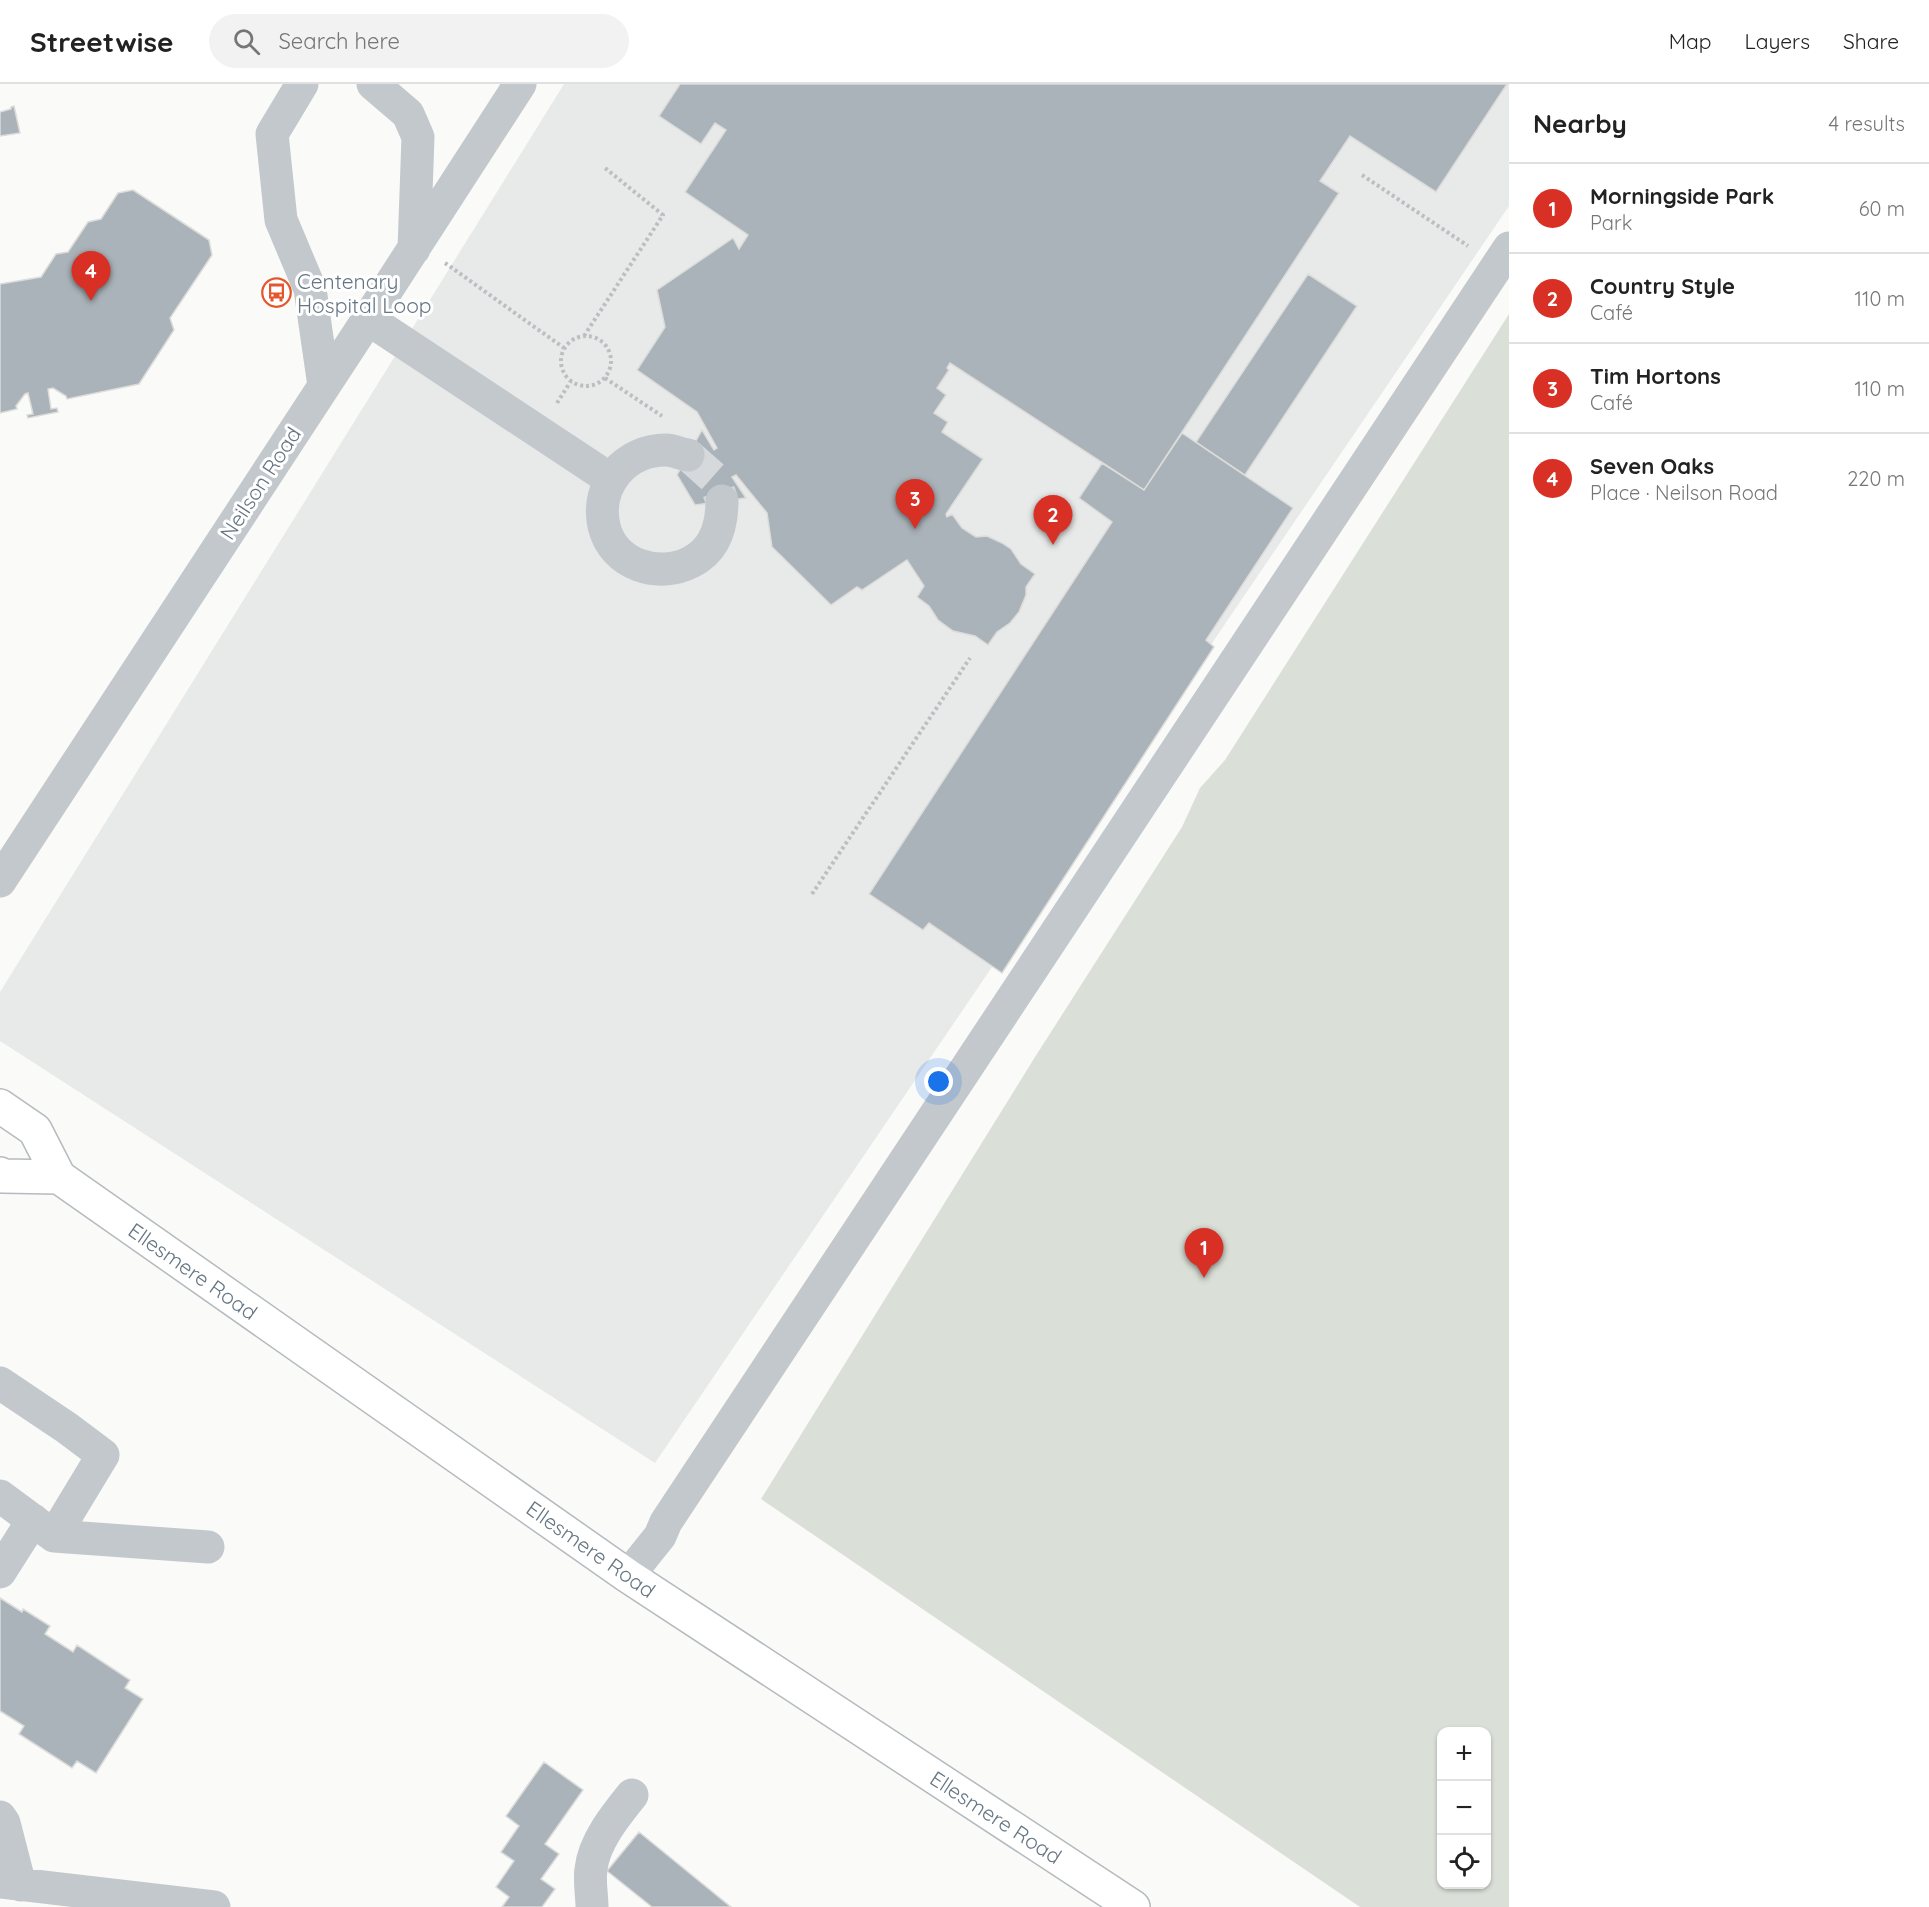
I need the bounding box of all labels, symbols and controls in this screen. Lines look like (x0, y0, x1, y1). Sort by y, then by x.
search box (209, 14, 629, 68)
text: Streetwise (30, 24, 173, 59)
icon: search (230, 25, 263, 58)
text: Search here (278, 27, 400, 55)
text: Map (1669, 28, 1712, 54)
text: Layers (1745, 28, 1810, 54)
text: Share (1843, 28, 1899, 54)
text: Nearby (1533, 107, 1627, 140)
text: 4 results (1829, 111, 1905, 136)
text: Morningside Park (1590, 182, 1774, 210)
text: 1 (1549, 196, 1556, 221)
text: 60 m (1859, 196, 1905, 221)
text: Park (1590, 210, 1632, 235)
pin: 4 (72, 252, 110, 301)
place label: Centenary Hospital Loop (297, 268, 432, 318)
text: Country Style (1590, 272, 1735, 300)
bus stop icon: Centenary Hospital Loop (260, 277, 292, 309)
text: 2 (1547, 286, 1558, 311)
text: 110 m (1855, 286, 1905, 311)
text: Café (1590, 300, 1633, 325)
text: Tim Hortons (1590, 362, 1721, 390)
text: 3 (1547, 376, 1558, 401)
text: 110 m (1855, 376, 1905, 401)
text: Café (1590, 390, 1633, 415)
street label: Neilson Road (214, 422, 306, 544)
text: Seven Oaks (1590, 452, 1714, 480)
text: 4 (1547, 466, 1558, 491)
text: 220 m (1847, 466, 1905, 491)
pin: 3 (896, 480, 934, 529)
text: Place · Neilson Road (1590, 480, 1778, 505)
pin: 2 (1034, 496, 1072, 545)
your location (924, 1067, 953, 1096)
street label: Ellesmere Road (124, 1217, 262, 1325)
pin: 1 (1184, 1228, 1224, 1278)
street label: Ellesmere Road (522, 1495, 660, 1603)
map controls (1437, 1727, 1491, 1889)
button: + (1437, 1727, 1491, 1781)
street label: Ellesmere Road (925, 1765, 1067, 1869)
button: − (1437, 1781, 1491, 1835)
button: locate (1437, 1835, 1491, 1889)

